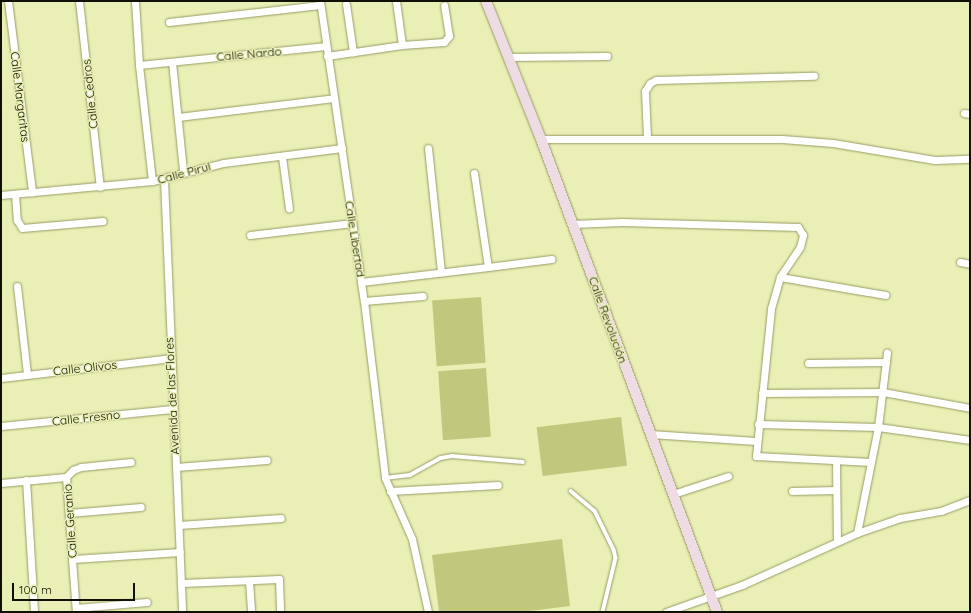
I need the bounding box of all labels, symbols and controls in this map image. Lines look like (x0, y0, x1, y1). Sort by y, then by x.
street label: Calle Nardo (216, 44, 282, 64)
street label: Calle Margaritas (7, 51, 33, 143)
street label: Calle Cedros (79, 59, 101, 129)
street label: Calle Pirul (156, 159, 212, 187)
street label: Calle Libertad (342, 200, 368, 278)
street label: Calle Revolución (586, 275, 630, 365)
street label: Avenida de las Flores (162, 337, 182, 455)
street label: Calle Olivos (52, 357, 118, 379)
street label: Calle Fresno (51, 407, 121, 429)
street label: Calle Geranio (60, 483, 80, 559)
scale bar (14, 575, 137, 601)
text: 100 m (19, 582, 52, 597)

